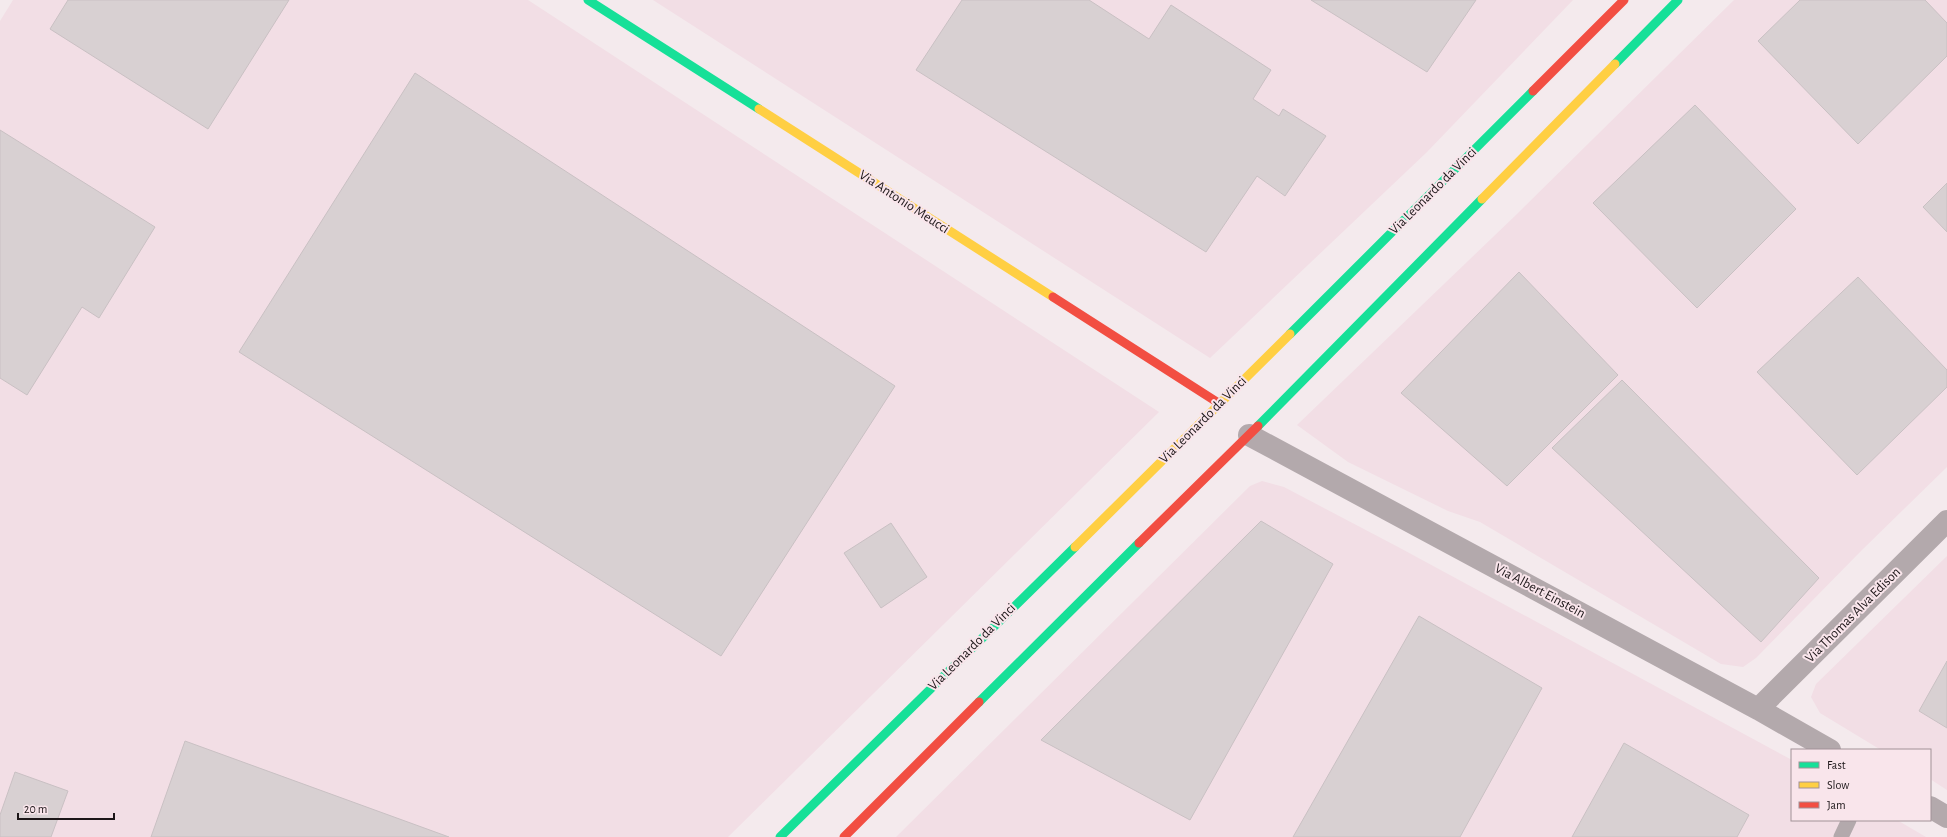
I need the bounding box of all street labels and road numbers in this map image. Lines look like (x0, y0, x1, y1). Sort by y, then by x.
street label: Via Leonardo da Vinci (1387, 145, 1479, 237)
street label: Via Antonio Meucci (856, 168, 952, 236)
street label: Via Leonardo da Vinci (1157, 374, 1249, 466)
street label: Via Albert Einstein (1492, 561, 1588, 621)
street label: Via Thomas Alva Edison (1803, 565, 1903, 665)
street label: Via Leonardo da Vinci (926, 601, 1018, 693)

